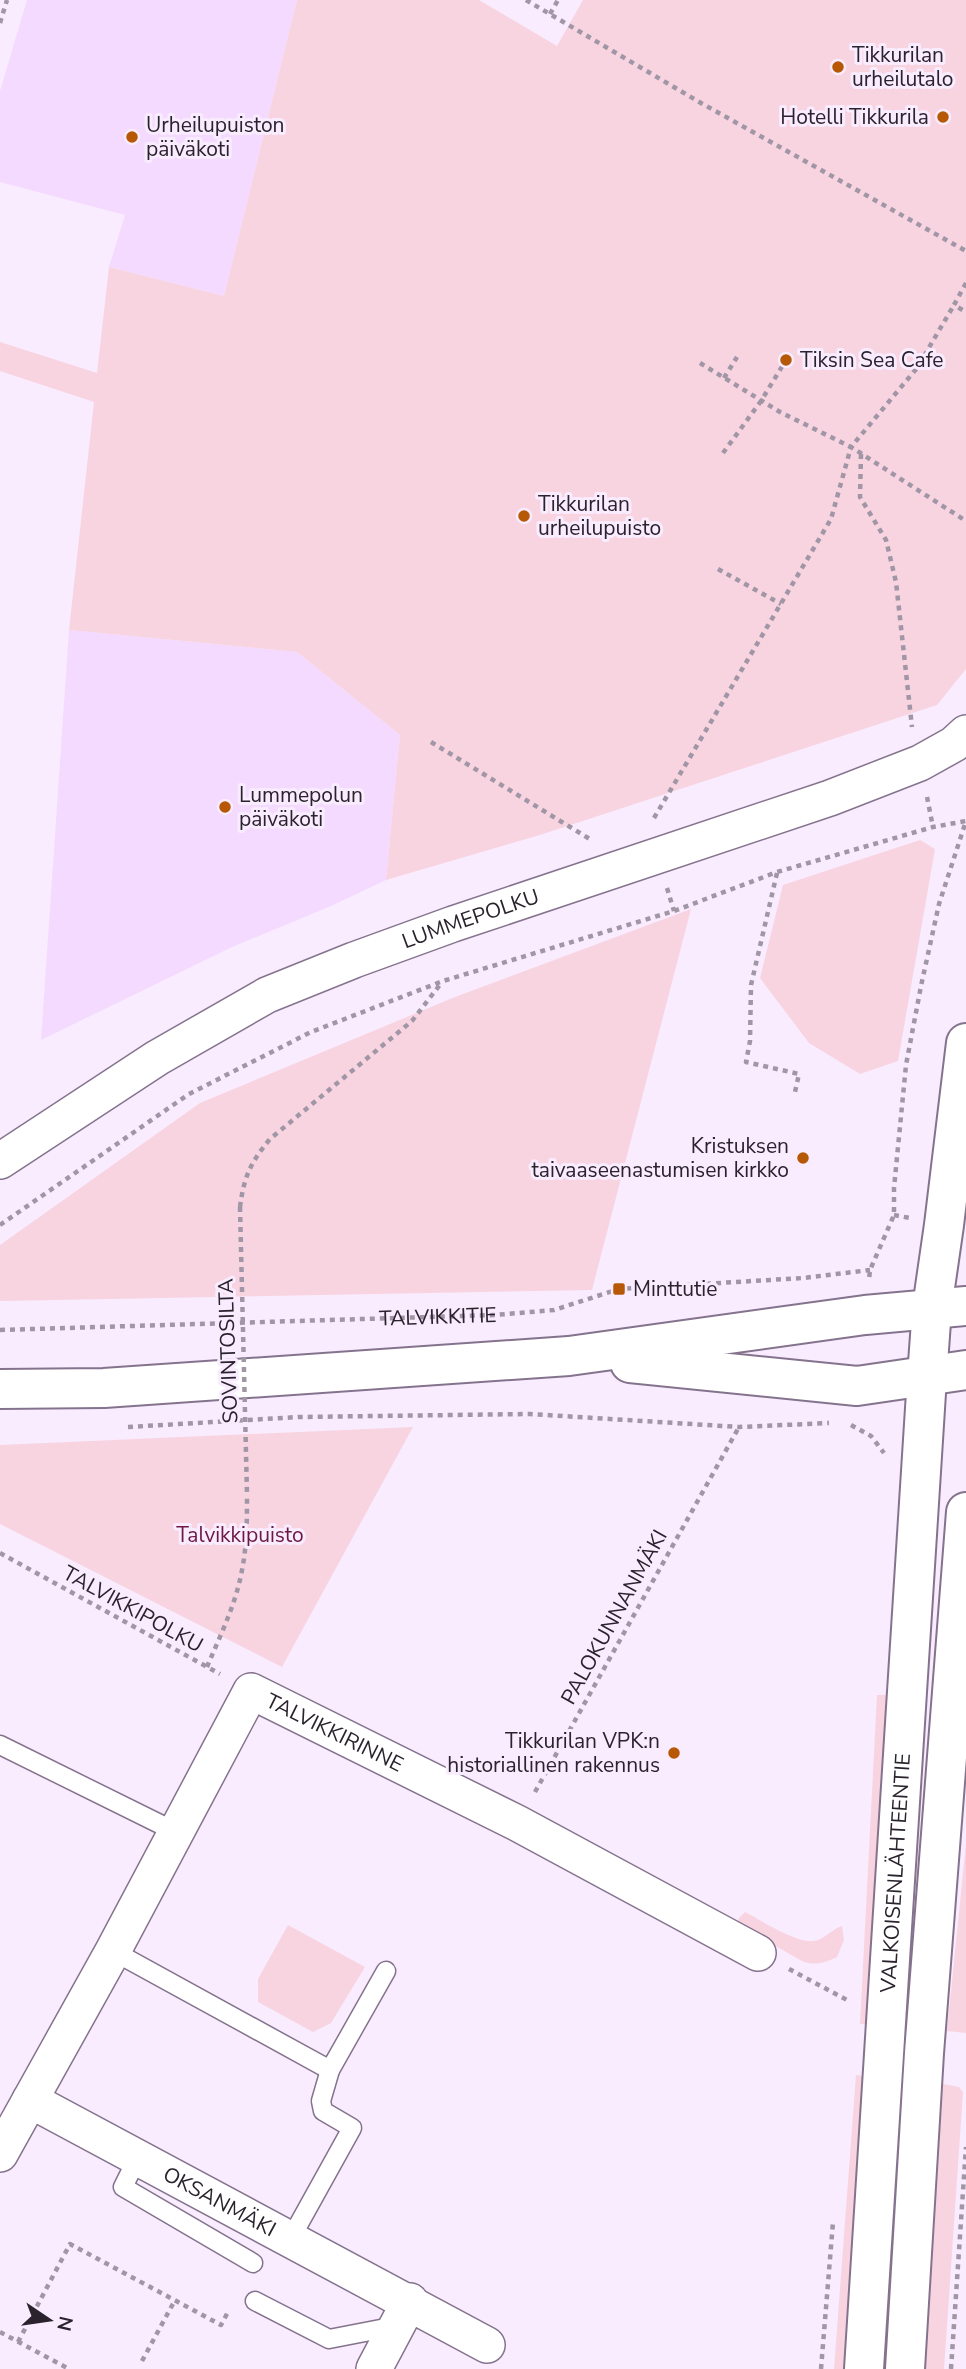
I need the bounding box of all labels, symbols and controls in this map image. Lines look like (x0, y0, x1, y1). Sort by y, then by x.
place label: Tikkurilan urheilutalo (852, 41, 954, 93)
marker: Tikkurilan urheilutalo (830, 59, 846, 75)
place label: Hotelli Tikkurila (780, 103, 929, 131)
marker: Hotelli Tikkurila (935, 109, 951, 125)
place label: Urheilupuiston päiväkoti (146, 111, 285, 163)
marker: Urheilupuiston päiväkoti (124, 129, 140, 145)
place label: Tiksin Sea Cafe (800, 346, 944, 374)
marker: Tiksin Sea Cafe (778, 352, 794, 368)
place label: Tikkurilan urheilupuisto (538, 490, 661, 542)
marker: Tikkurilan urheilupuisto (516, 508, 532, 524)
place label: Lummepolun päiväkoti (239, 781, 363, 833)
marker: Lummepolun päiväkoti (217, 799, 233, 815)
street label: LUMMEPOLKU (398, 882, 543, 955)
place label: Kristuksen taivaaseenastumisen kirkko (531, 1132, 789, 1184)
marker: Kristuksen taivaaseenastumisen kirkko (795, 1150, 811, 1166)
place label: Minttutie (633, 1275, 717, 1303)
street label: SOVINTOSILTA (211, 1278, 245, 1424)
marker: Minttutie (611, 1281, 627, 1297)
street label: TALVIKKITIE (379, 1301, 497, 1333)
park label: Talvikkipuisto (176, 1521, 304, 1549)
street label: PALOKUNNANMÄKI (554, 1525, 674, 1709)
street label: TALVIKKIPOLKU (58, 1559, 208, 1659)
street label: TALVIKKIRINNE (261, 1687, 408, 1778)
place label: Tikkurilan VPK:n historiallinen rakennus (447, 1727, 660, 1779)
marker: Tikkurilan VPK:n historiallinen rakennus (666, 1745, 682, 1761)
street label: VALKOISENLÄHTEENTIE (874, 1752, 917, 1995)
street label: OKSANMÄKI (158, 2160, 281, 2243)
north arrow (14, 2285, 84, 2355)
text: N (50, 2314, 79, 2333)

